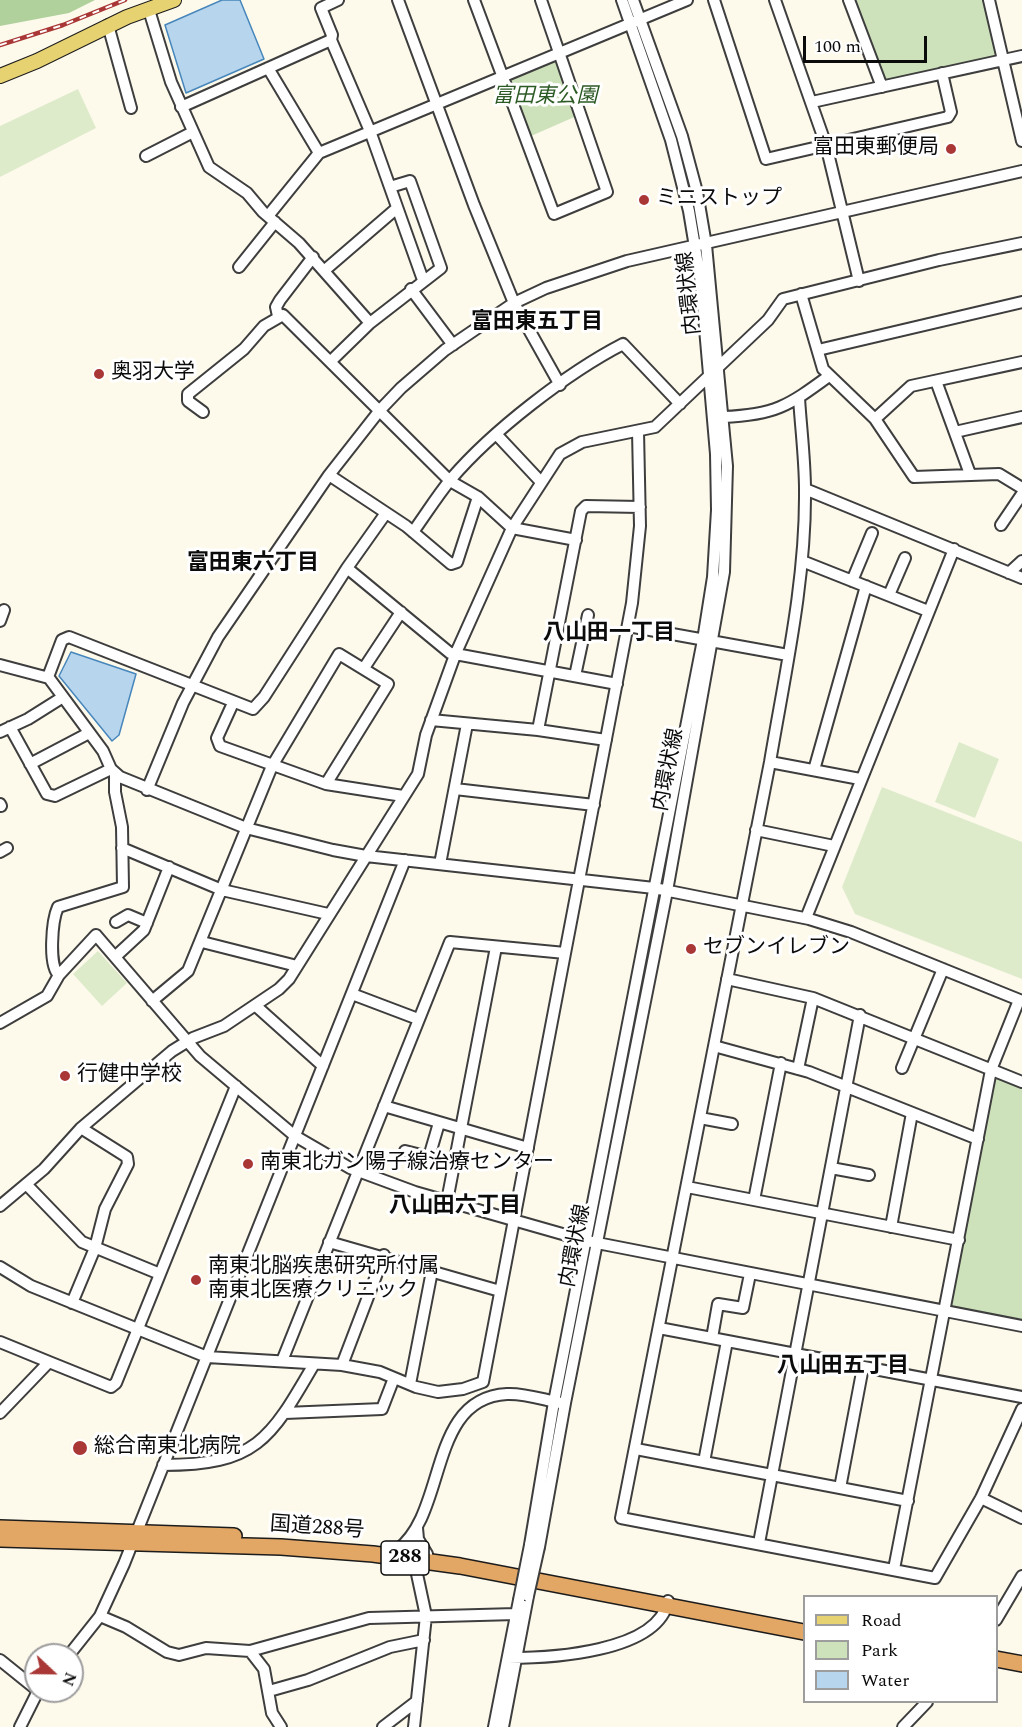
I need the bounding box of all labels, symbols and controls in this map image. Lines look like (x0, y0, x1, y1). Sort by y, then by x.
scale bar (806, 24, 930, 62)
text: 100 m (814, 33, 861, 60)
park label: 富田東公園 (493, 85, 597, 111)
place label: 富田東郵便局 (813, 136, 939, 162)
marker: 富田東郵便局 (944, 142, 958, 156)
place label: ミニストップ (656, 187, 782, 213)
marker: ミニストップ (637, 193, 651, 207)
street label: 内環状線 (674, 250, 708, 336)
district label: 富田東五丁目 (471, 311, 603, 337)
place label: 奥羽大学 (111, 361, 195, 387)
marker: 奥羽大学 (92, 367, 106, 381)
district label: 富田東六丁目 (187, 552, 319, 578)
district label: 八山田一丁目 (543, 622, 675, 648)
street label: 内環状線 (650, 726, 690, 814)
place label: セブンイレブン (703, 936, 850, 962)
marker: セブンイレブン (684, 942, 698, 956)
place label: 行健中学校 (77, 1063, 182, 1089)
marker: 行健中学校 (58, 1069, 72, 1083)
place label: 南東北ガン陽子線治療センター (260, 1151, 554, 1177)
marker: 南東北ガン陽子線治療センター (241, 1157, 255, 1171)
district label: 八山田六丁目 (389, 1195, 521, 1221)
street label: 内環状線 (557, 1202, 597, 1290)
place label: 南東北脳疾患研究所付属 南東北医療クリニック (208, 1255, 439, 1305)
marker: 南東北脳疾患研究所付属 南東北医療クリニック (189, 1273, 203, 1287)
district label: 八山田五丁目 (777, 1355, 909, 1381)
place label: 総合南東北病院 (94, 1435, 241, 1461)
marker: 総合南東北病院 (71, 1439, 89, 1457)
street label: 国道288号 (269, 1513, 365, 1545)
road number: 288 (381, 1541, 429, 1575)
legend (803, 1595, 998, 1703)
text: Road (861, 1607, 902, 1634)
text: Park (861, 1637, 898, 1664)
north arrow (24, 1643, 84, 1703)
text: Water (861, 1667, 909, 1694)
text: N (55, 1668, 82, 1690)

